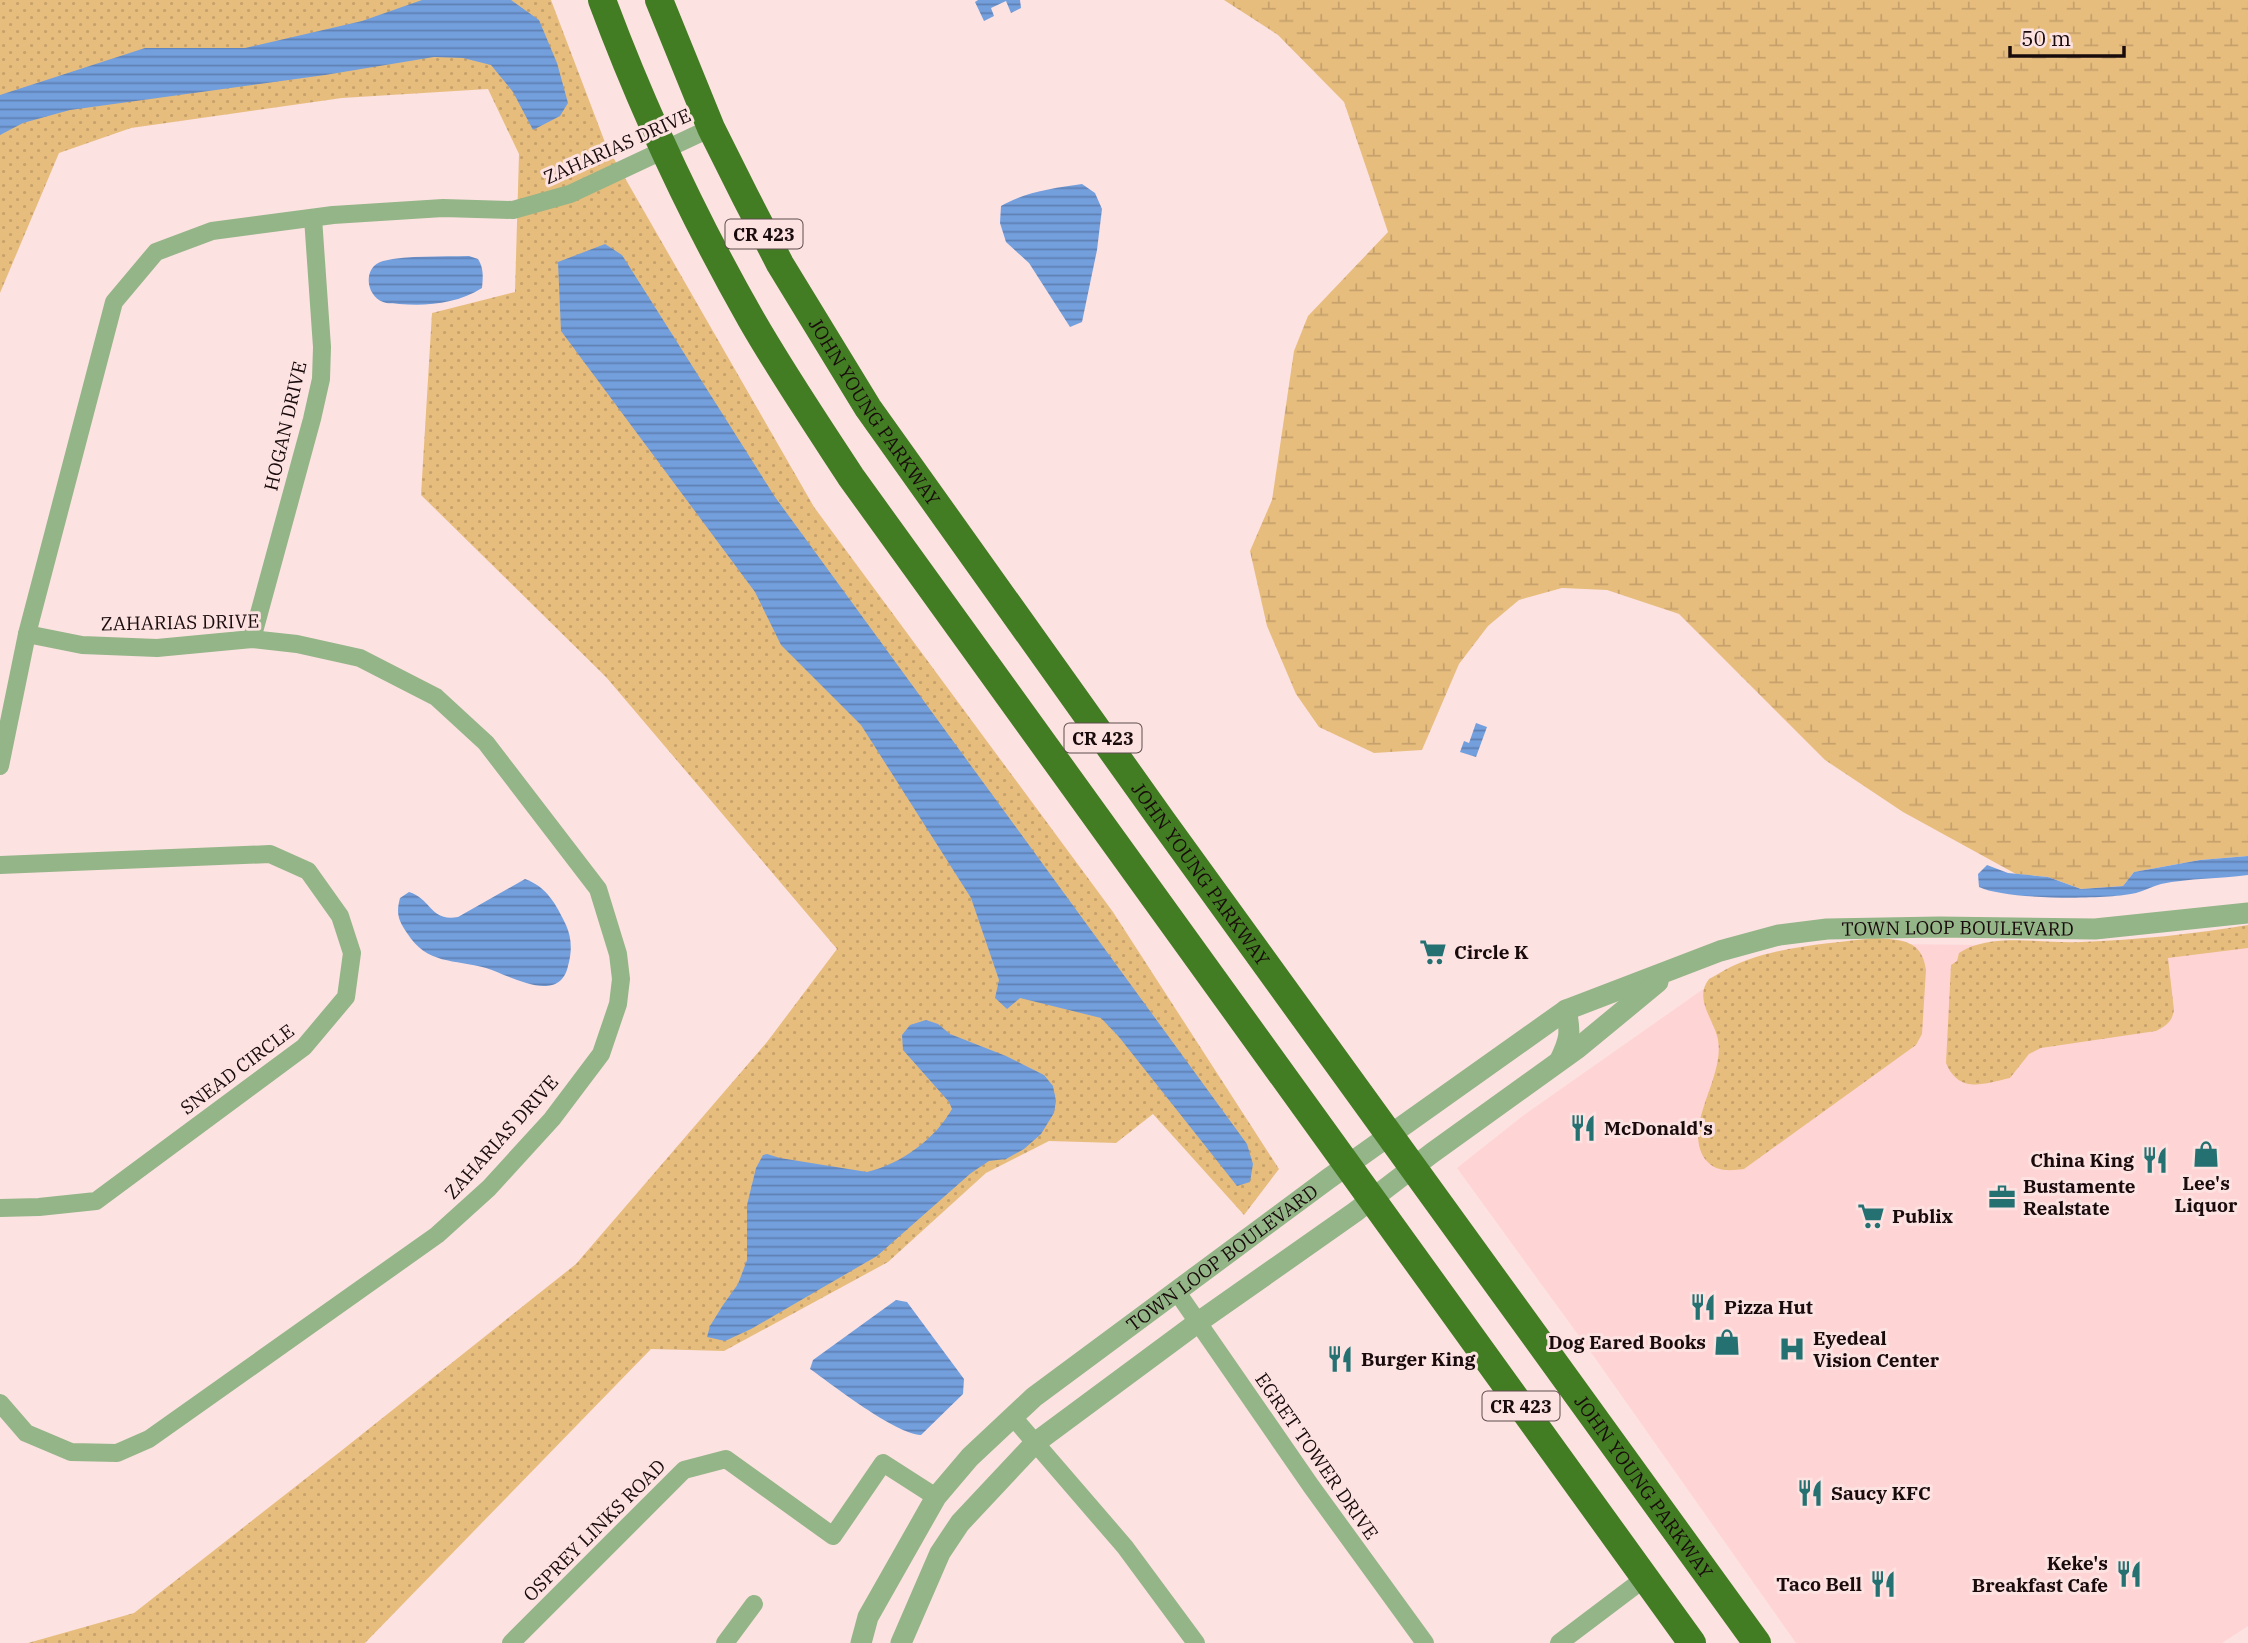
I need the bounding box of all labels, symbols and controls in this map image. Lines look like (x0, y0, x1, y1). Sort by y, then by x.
scale bar (2010, 14, 2124, 58)
text: 50 m (2021, 24, 2071, 52)
street label: ZAHARIAS DRIVE (540, 103, 694, 189)
road number: CR 423 (726, 220, 802, 248)
street label: JOHN YOUNG PARKWAY (804, 313, 946, 510)
street label: HOGAN DRIVE (258, 359, 312, 493)
street label: ZAHARIAS DRIVE (100, 609, 260, 635)
road number: CR 423 (1064, 724, 1142, 752)
street label: JOHN YOUNG PARKWAY (1127, 778, 1275, 970)
street label: TOWN LOOP BOULEVARD (1841, 915, 2074, 941)
supermarket icon: Circle K (1418, 937, 1448, 967)
place label: Circle K (1454, 940, 1529, 964)
street label: SNEAD CIRCLE (175, 1018, 299, 1120)
street label: ZAHARIAS DRIVE (439, 1070, 563, 1204)
restaurant icon: McDonald's (1568, 1113, 1598, 1143)
place label: McDonald's (1604, 1116, 1713, 1140)
shop icon: Lee's Liquor (2191, 1139, 2221, 1169)
restaurant icon: China King (2140, 1145, 2170, 1175)
place label: China King (2030, 1148, 2134, 1172)
place label: Lee's Liquor (2175, 1171, 2238, 1217)
place label: Bustamente Realstate (2023, 1174, 2136, 1220)
street label: TOWN LOOP BOULEVARD (1121, 1179, 1322, 1337)
office icon: Bustamente Realstate (1987, 1182, 2017, 1212)
supermarket icon: Publix (1856, 1201, 1886, 1231)
place label: Publix (1892, 1204, 1953, 1228)
restaurant icon: Pizza Hut (1688, 1292, 1718, 1322)
place label: Pizza Hut (1724, 1295, 1813, 1319)
place label: Eyedeal Vision Center (1813, 1326, 1940, 1372)
shop icon: Dog Eared Books (1712, 1327, 1742, 1357)
place label: Dog Eared Books (1548, 1330, 1706, 1354)
hospital icon: Eyedeal Vision Center (1777, 1334, 1807, 1364)
restaurant icon: Burger King (1325, 1344, 1355, 1374)
place label: Burger King (1361, 1347, 1475, 1371)
street label: EGRET TOWER DRIVE (1250, 1368, 1384, 1544)
street label: JOHN YOUNG PARKWAY (1569, 1390, 1718, 1583)
road number: CR 423 (1482, 1392, 1560, 1420)
street label: OSPREY LINKS ROAD (518, 1454, 670, 1606)
restaurant icon: Saucy KFC (1795, 1478, 1825, 1508)
place label: Saucy KFC (1831, 1481, 1931, 1505)
place label: Keke's Breakfast Cafe (1972, 1551, 2108, 1597)
restaurant icon: Keke's Breakfast Cafe (2114, 1559, 2144, 1589)
restaurant icon: Taco Bell (1868, 1569, 1898, 1599)
place label: Taco Bell (1776, 1572, 1862, 1596)

